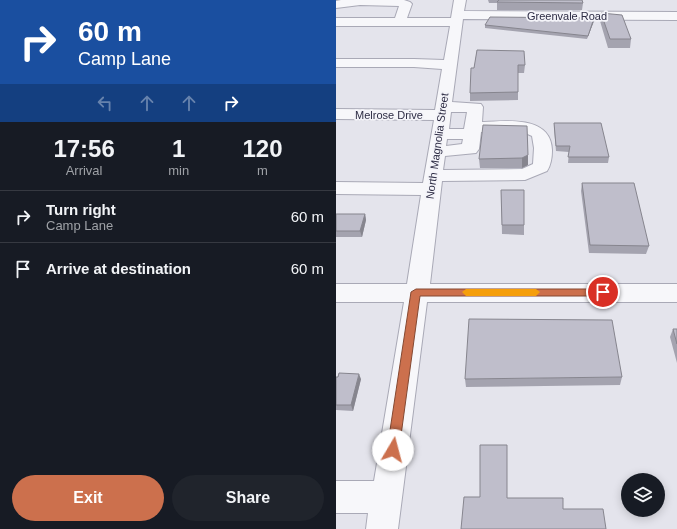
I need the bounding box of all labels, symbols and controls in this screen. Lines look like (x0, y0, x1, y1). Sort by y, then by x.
street label: Greenvale Road (527, 10, 607, 22)
icon: right (12, 16, 64, 68)
text: 60 m (78, 16, 142, 47)
text: Camp Lane (78, 49, 171, 69)
icon: left (94, 92, 116, 114)
icon: ahead (136, 92, 158, 114)
icon: ahead (178, 92, 200, 114)
icon: right (220, 92, 242, 114)
street label: North Magnolia Street (424, 92, 450, 200)
street label: Melrose Drive (355, 109, 423, 121)
text: 17:56 (53, 135, 115, 162)
text: 1 (172, 135, 185, 162)
text: 120 (243, 135, 283, 162)
text: Arrival (66, 163, 103, 178)
text: min (168, 163, 189, 178)
text: m (257, 163, 268, 178)
text: Turn right (46, 201, 116, 218)
icon: right (12, 206, 34, 228)
text: 60 m (291, 208, 324, 225)
text: Camp Lane (46, 218, 113, 233)
icon: arrive (12, 258, 34, 280)
text: Arrive at destination (46, 260, 191, 277)
text: 60 m (291, 260, 324, 277)
pin (586, 275, 620, 309)
icon: arrive (592, 281, 614, 303)
position arrow (372, 429, 414, 471)
map controls (621, 473, 665, 517)
button: layers (621, 473, 665, 517)
button: Exit (12, 475, 164, 521)
button: Share (172, 475, 324, 521)

